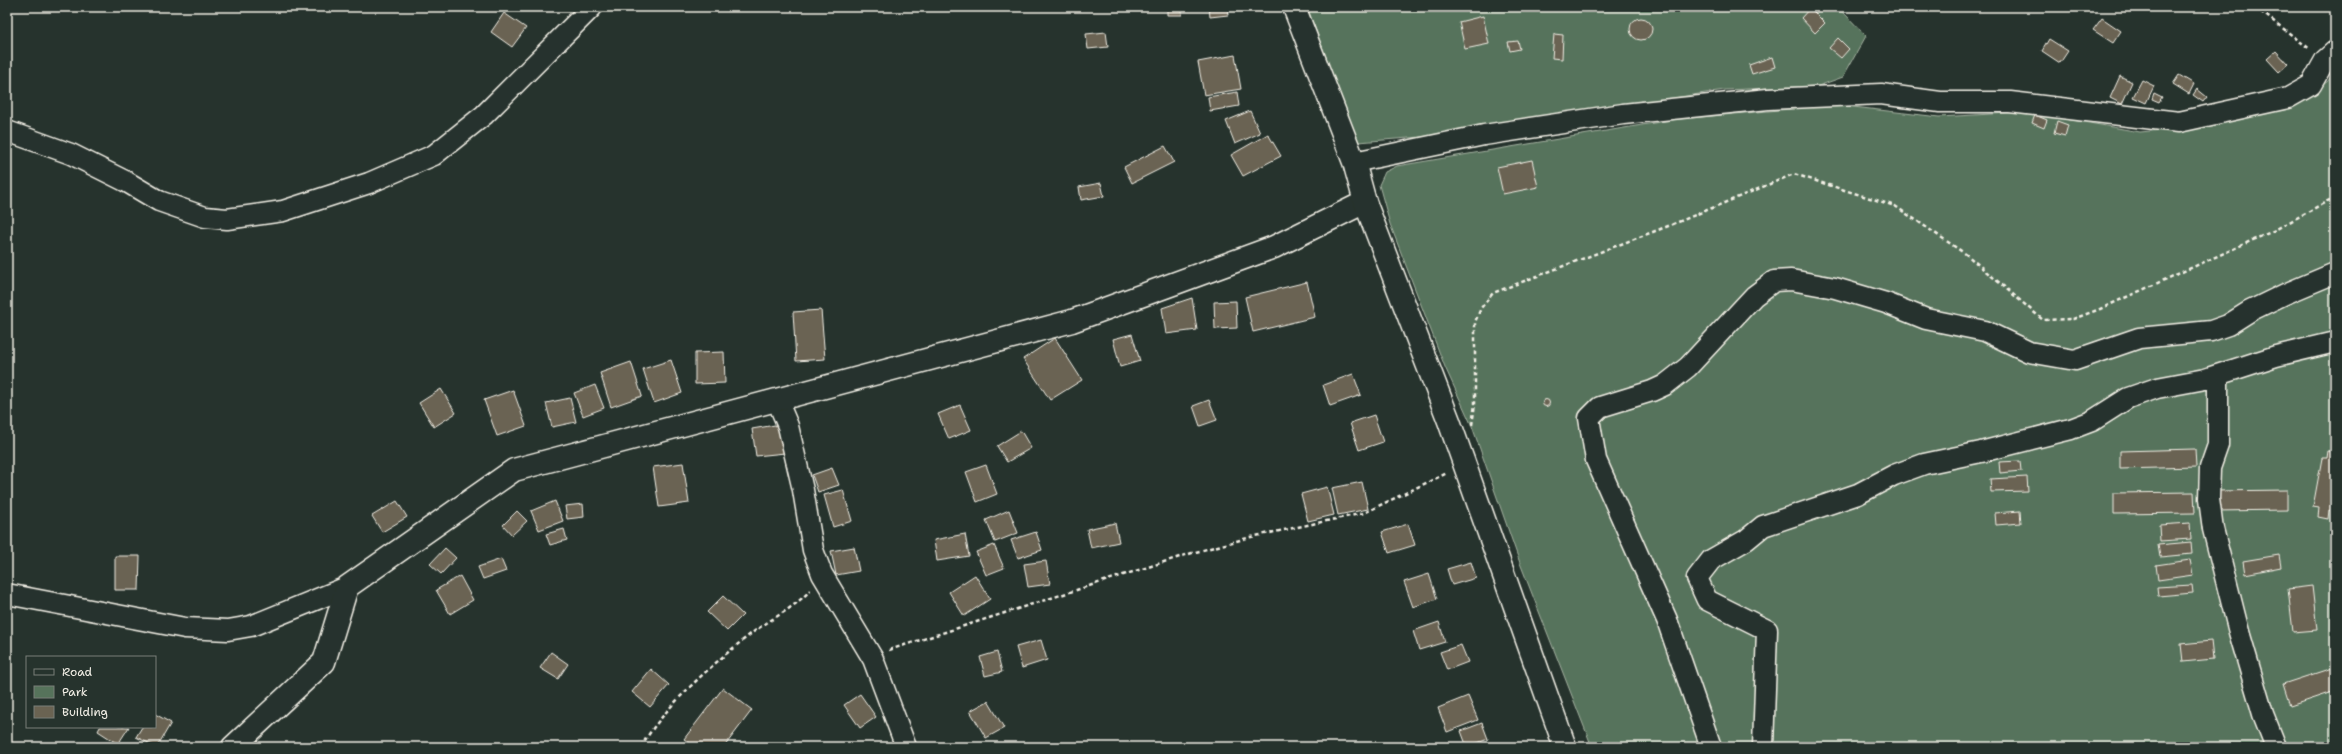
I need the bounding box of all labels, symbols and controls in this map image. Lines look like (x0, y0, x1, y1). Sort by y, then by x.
legend (26, 656, 156, 728)
text: Road (62, 664, 93, 680)
text: Park (62, 684, 88, 700)
text: Building (62, 704, 108, 720)

